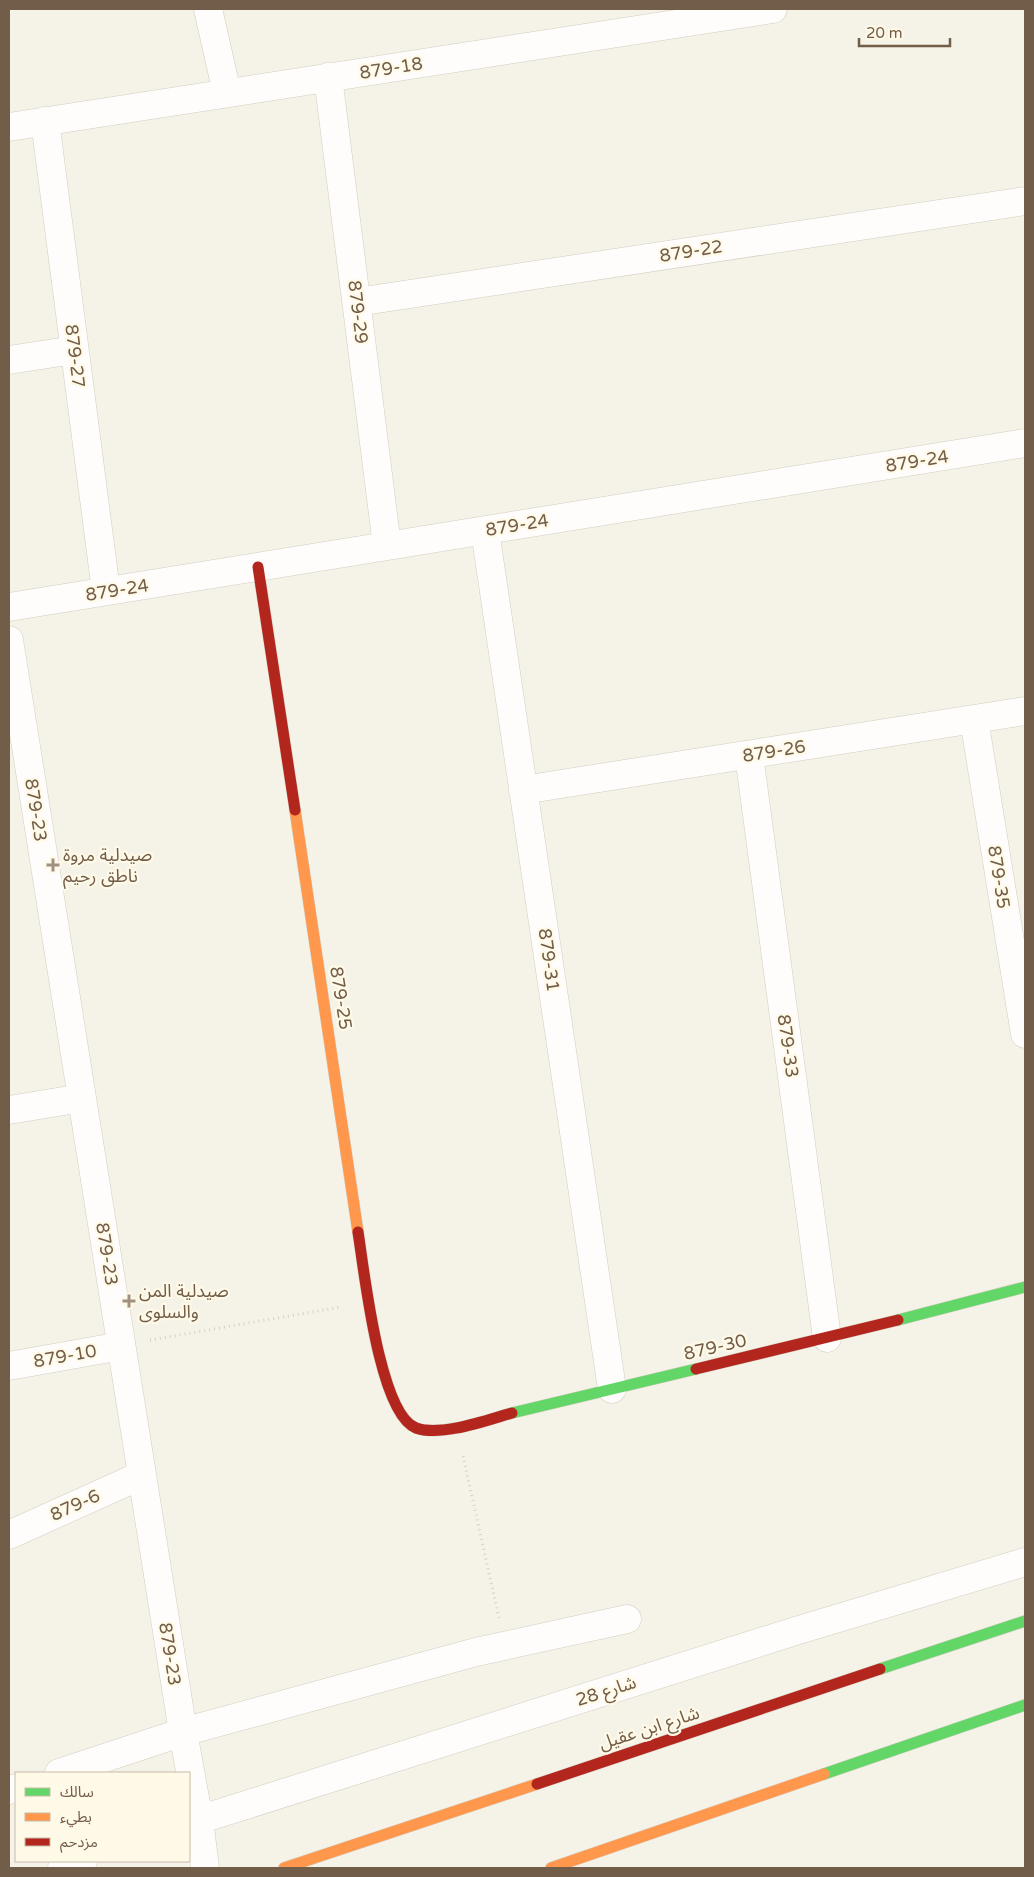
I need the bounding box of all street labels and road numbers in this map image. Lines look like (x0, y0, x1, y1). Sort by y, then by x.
street label: 879-18 (358, 52, 424, 84)
street label: 879-22 (658, 235, 724, 267)
street label: 879-29 (343, 279, 373, 345)
street label: 879-27 (60, 323, 90, 389)
street label: 879-24 (884, 445, 950, 477)
street label: 879-24 (484, 509, 550, 541)
street label: 879-24 (84, 574, 150, 606)
street label: 879-26 (741, 735, 807, 767)
street label: 879-23 (20, 777, 52, 843)
street label: 879-35 (983, 844, 1015, 910)
street label: 879-31 (534, 927, 564, 993)
street label: 879-25 (325, 965, 357, 1031)
street label: 879-33 (773, 1013, 803, 1079)
street label: 879-23 (91, 1221, 123, 1287)
street label: 879-30 (681, 1329, 749, 1365)
street label: 879-10 (32, 1340, 98, 1372)
street label: 879-6 (47, 1484, 103, 1526)
street label: 879-23 (154, 1621, 186, 1687)
street label: شارع 28 (573, 1671, 640, 1714)
street label: شارع ابن عقيل (596, 1701, 703, 1757)

